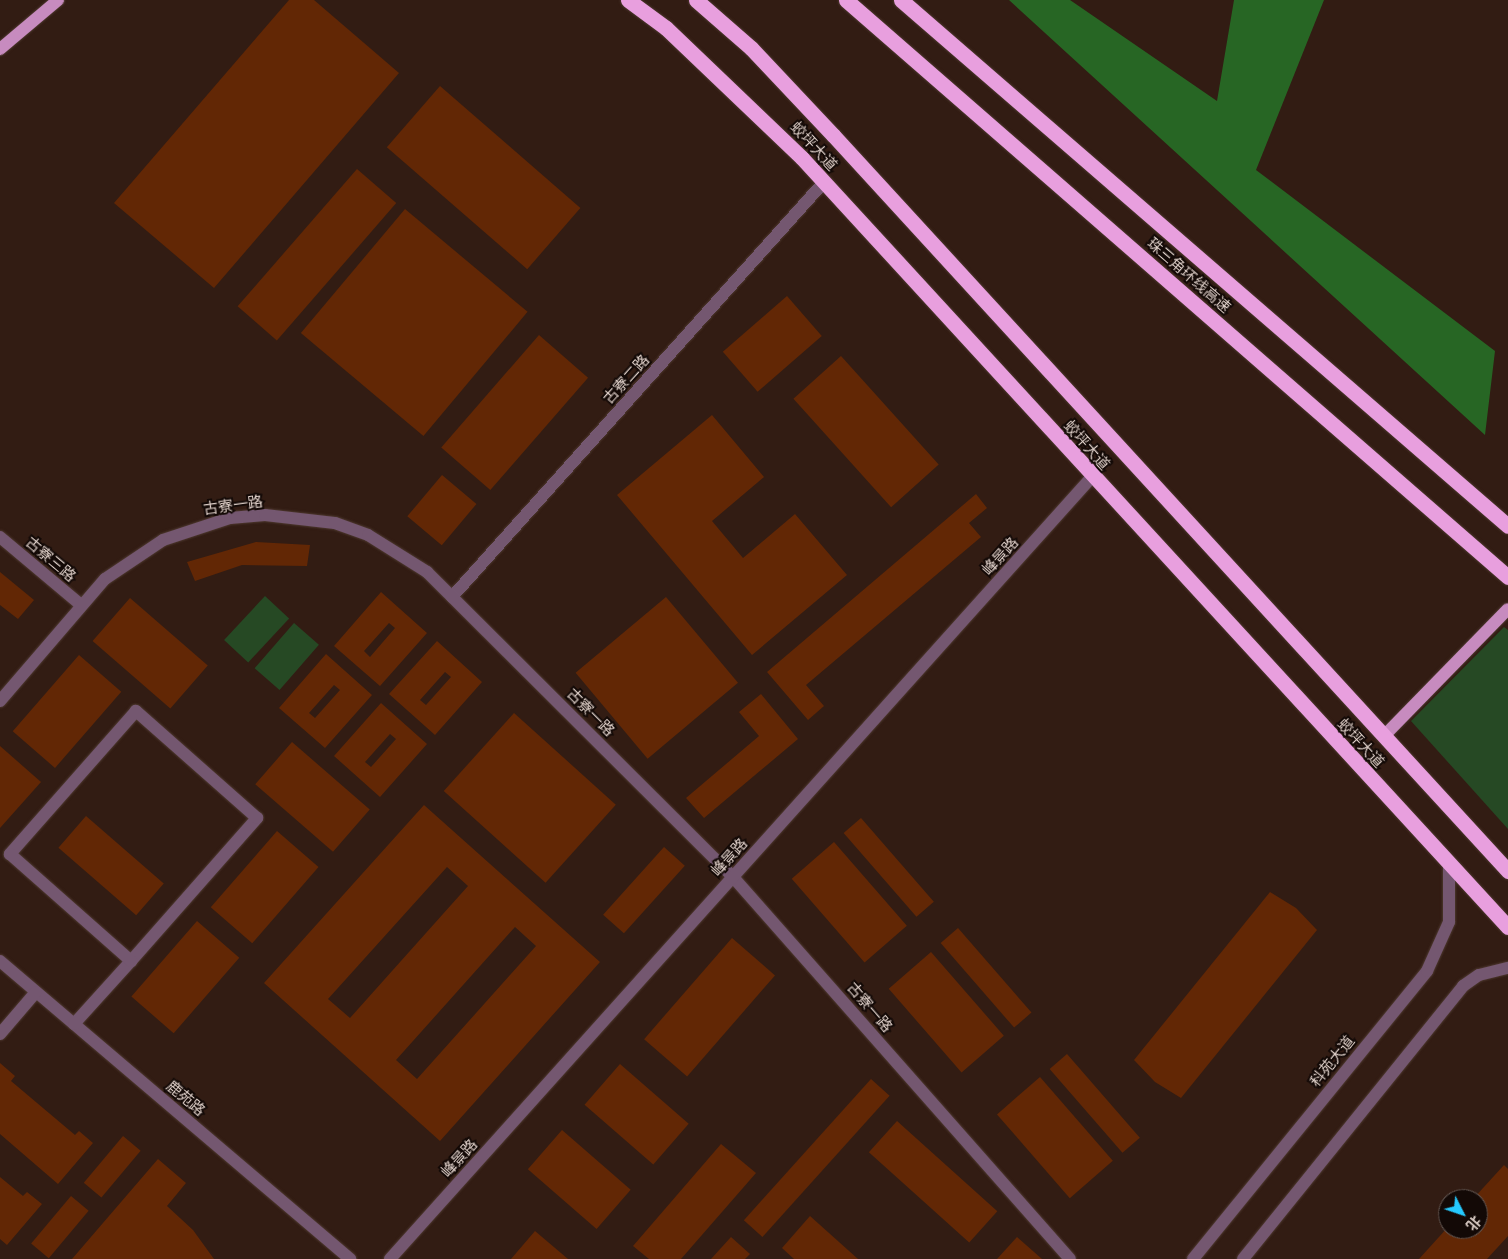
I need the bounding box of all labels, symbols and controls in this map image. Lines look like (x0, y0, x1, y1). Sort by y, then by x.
street label: 蛟坪大道 (787, 118, 841, 174)
street label: 珠三角环线高速 (1143, 234, 1235, 316)
street label: 古寮二路 (599, 351, 653, 407)
street label: 蛟坪大道 (1060, 417, 1114, 473)
street label: 古寮一路 (202, 492, 264, 518)
street label: 古寮三路 (22, 533, 80, 585)
street label: 峰景路 (978, 533, 1022, 579)
street label: 古寮一路 (563, 684, 619, 740)
street label: 蛟坪大道 (1334, 715, 1388, 771)
street label: 峰景路 (707, 834, 751, 880)
street label: 古寮一路 (844, 978, 896, 1036)
street label: 科苑大道 (1306, 1032, 1358, 1090)
street label: 鹿苑路 (163, 1077, 209, 1119)
street label: 峰景路 (437, 1135, 481, 1181)
north arrow (1438, 1189, 1488, 1239)
text: 北 (1463, 1213, 1484, 1234)

